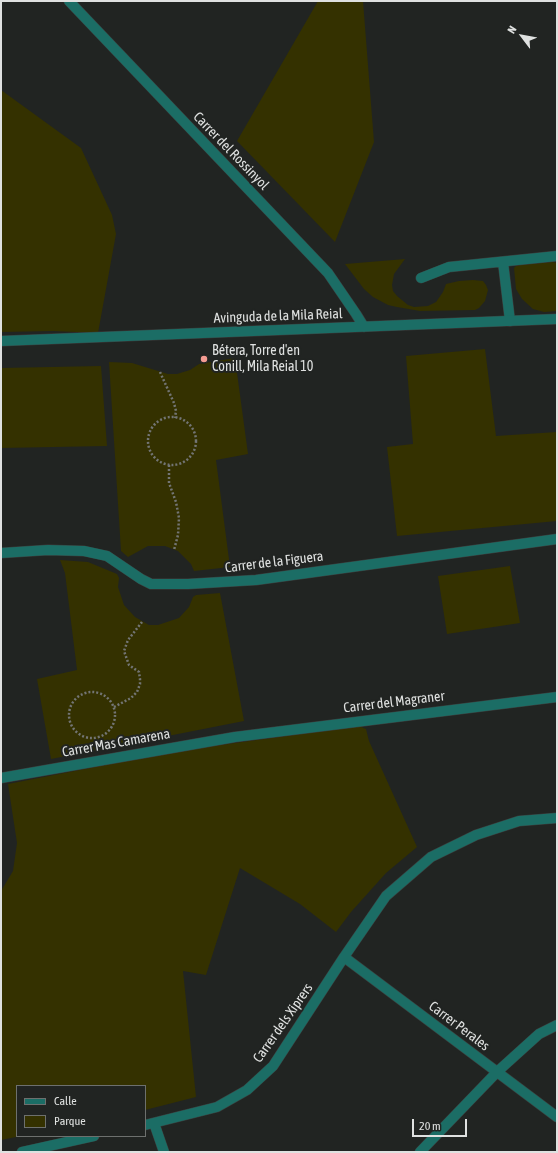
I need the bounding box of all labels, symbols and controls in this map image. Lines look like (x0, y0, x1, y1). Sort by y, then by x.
north arrow (502, 16, 542, 56)
text: N (505, 24, 519, 36)
street label: Carrer del Rossinyol (190, 109, 272, 193)
street label: Avinguda de la Mila Reial (213, 305, 343, 327)
place label: Bétera, Torre d'en Conill, Mila Reial 10 (212, 343, 313, 376)
marker: Bétera, Torre d'en Conill, Mila Reial 10 (199, 354, 209, 364)
street label: Carrer de la Figuera (224, 548, 324, 576)
street label: Carrer del Magraner (343, 687, 445, 717)
street label: Carrer Mas Camarena (61, 725, 171, 761)
street label: Carrer dels Xiprers (250, 980, 316, 1066)
street label: Carrer Perales (425, 998, 493, 1054)
legend (16, 1085, 146, 1137)
text: Calle (54, 1094, 77, 1108)
scale bar (414, 1111, 469, 1137)
text: Parque (54, 1114, 86, 1128)
text: 20 m (419, 1119, 441, 1133)

